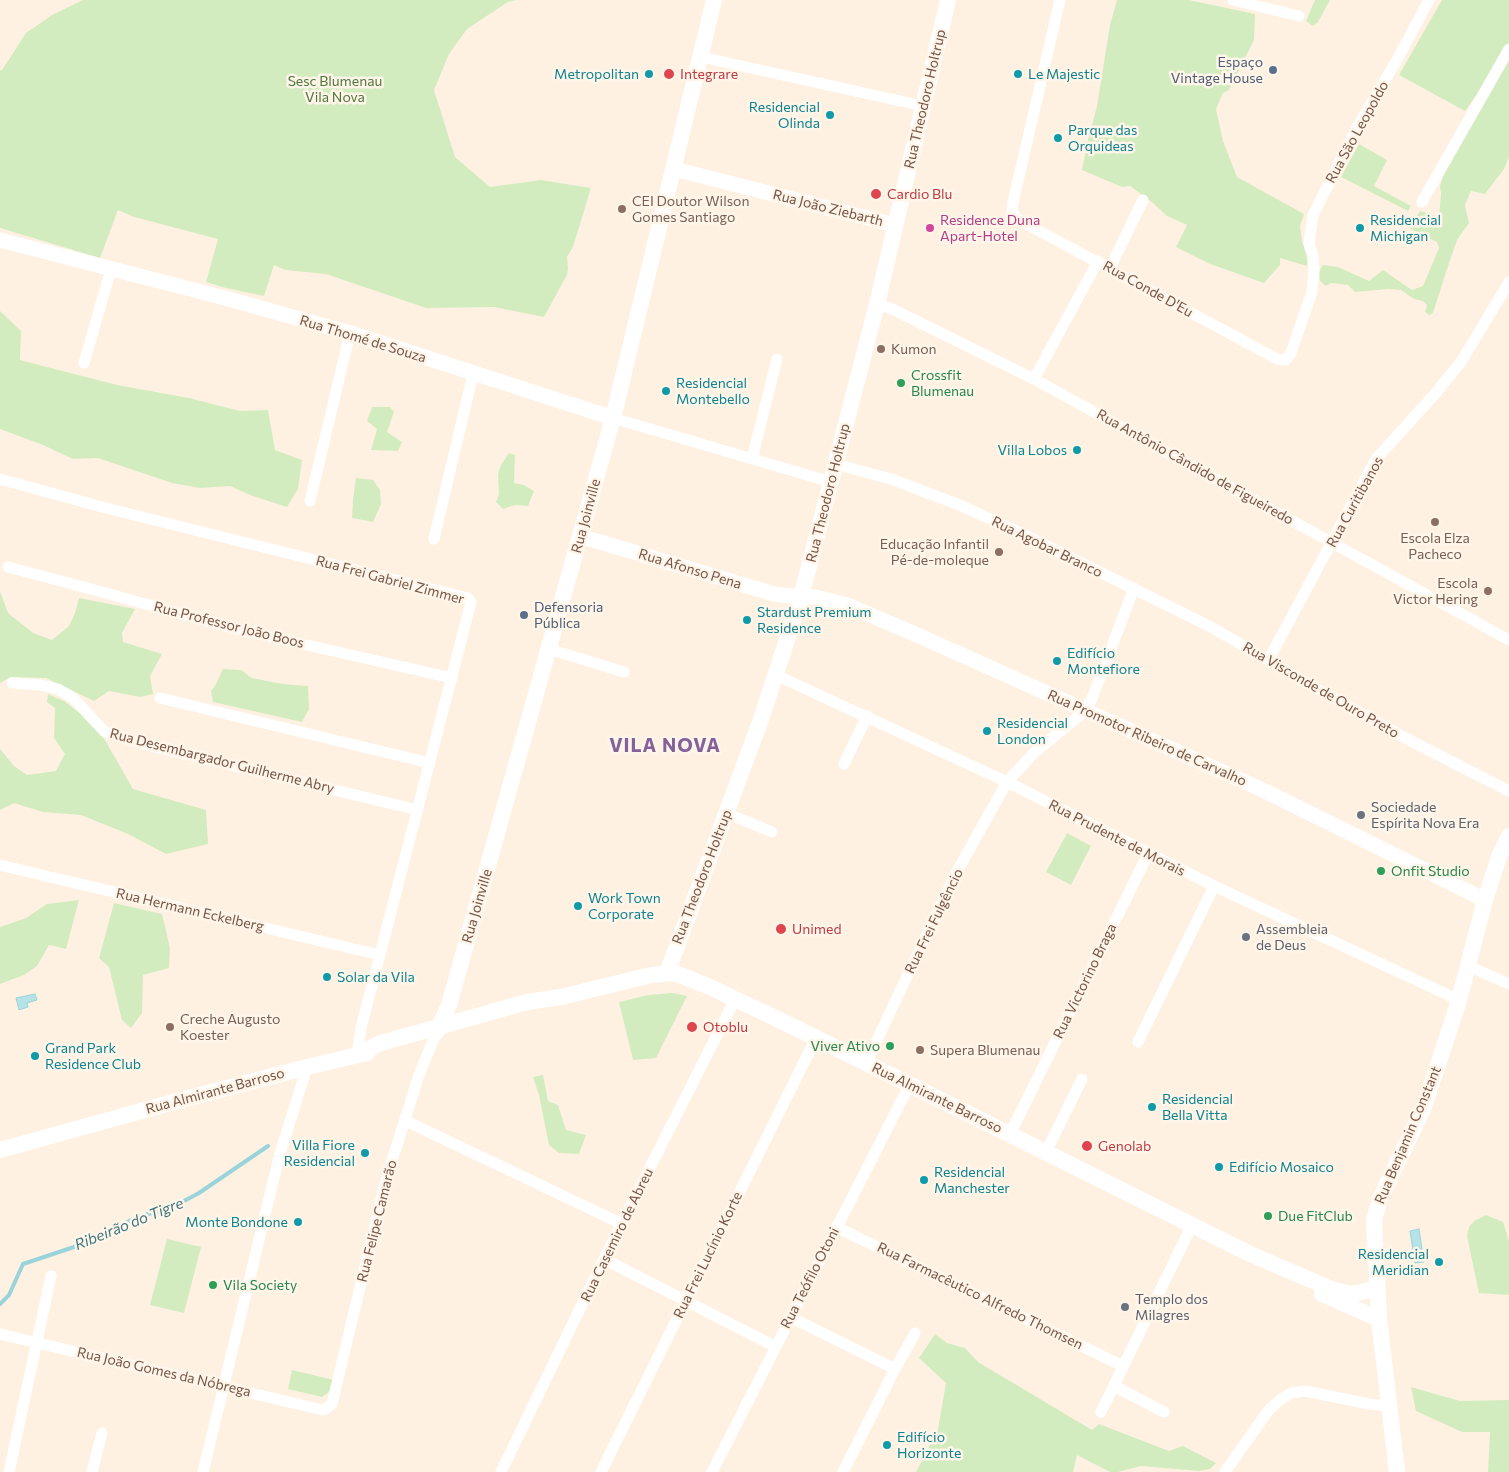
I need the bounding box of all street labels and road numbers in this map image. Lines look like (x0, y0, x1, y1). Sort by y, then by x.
street label: Rua Theodoro Holtrup (901, 28, 949, 170)
street label: Rua São Leopoldo (1322, 78, 1392, 186)
street label: Rua João Ziebarth (771, 186, 885, 230)
street label: Rua Conde D'Eu (1100, 257, 1196, 321)
street label: Rua Thomé de Souza (298, 312, 428, 366)
street label: Rua Antônio Cândido de Figueiredo (1094, 406, 1296, 528)
street label: Rua Theodoro Holtrup (803, 422, 853, 564)
street label: Rua Curitibanos (1323, 454, 1387, 550)
street label: Rua Joinville (568, 477, 604, 555)
street label: Rua Agobar Branco (989, 513, 1105, 581)
street label: Rua Afonso Pena (636, 545, 744, 593)
street label: Rua Frei Gabriel Zimmer (314, 552, 466, 608)
street label: Rua Professor João Boos (152, 598, 306, 652)
street label: Rua Visconde de Ouro Preto (1240, 638, 1402, 742)
street label: Rua Promotor Ribeiro de Carvalho (1045, 686, 1249, 790)
street label: Rua Desembargador Guilherme Abry (108, 725, 336, 797)
street label: Rua Prudente de Morais (1046, 796, 1188, 880)
street label: Rua Theodoro Holtrup (669, 807, 735, 947)
street label: Rua Frei Fulgêncio (901, 866, 967, 976)
street label: Rua Joinville (458, 867, 496, 945)
street label: Rua Hermann Eckelberg (114, 885, 266, 935)
street label: Rua Victorino Braga (1050, 921, 1120, 1041)
street label: Rua Almirante Barroso (869, 1059, 1005, 1137)
street label: Rua Almirante Barroso (144, 1064, 286, 1118)
street label: Rua Benjamin Constant (1371, 1064, 1445, 1206)
street label: Rua Felipe Camarão (354, 1158, 400, 1284)
street label: Rua Casemiro de Abreu (577, 1165, 657, 1305)
street label: Rua Frei Lucínio Korte (670, 1189, 746, 1321)
street label: Rua Teófilo Otoni (777, 1225, 843, 1331)
street label: Rua Farmacêutico Alfredo Thomsen (874, 1239, 1086, 1353)
street label: Rua João Gomes da Nóbrega (75, 1344, 253, 1400)

